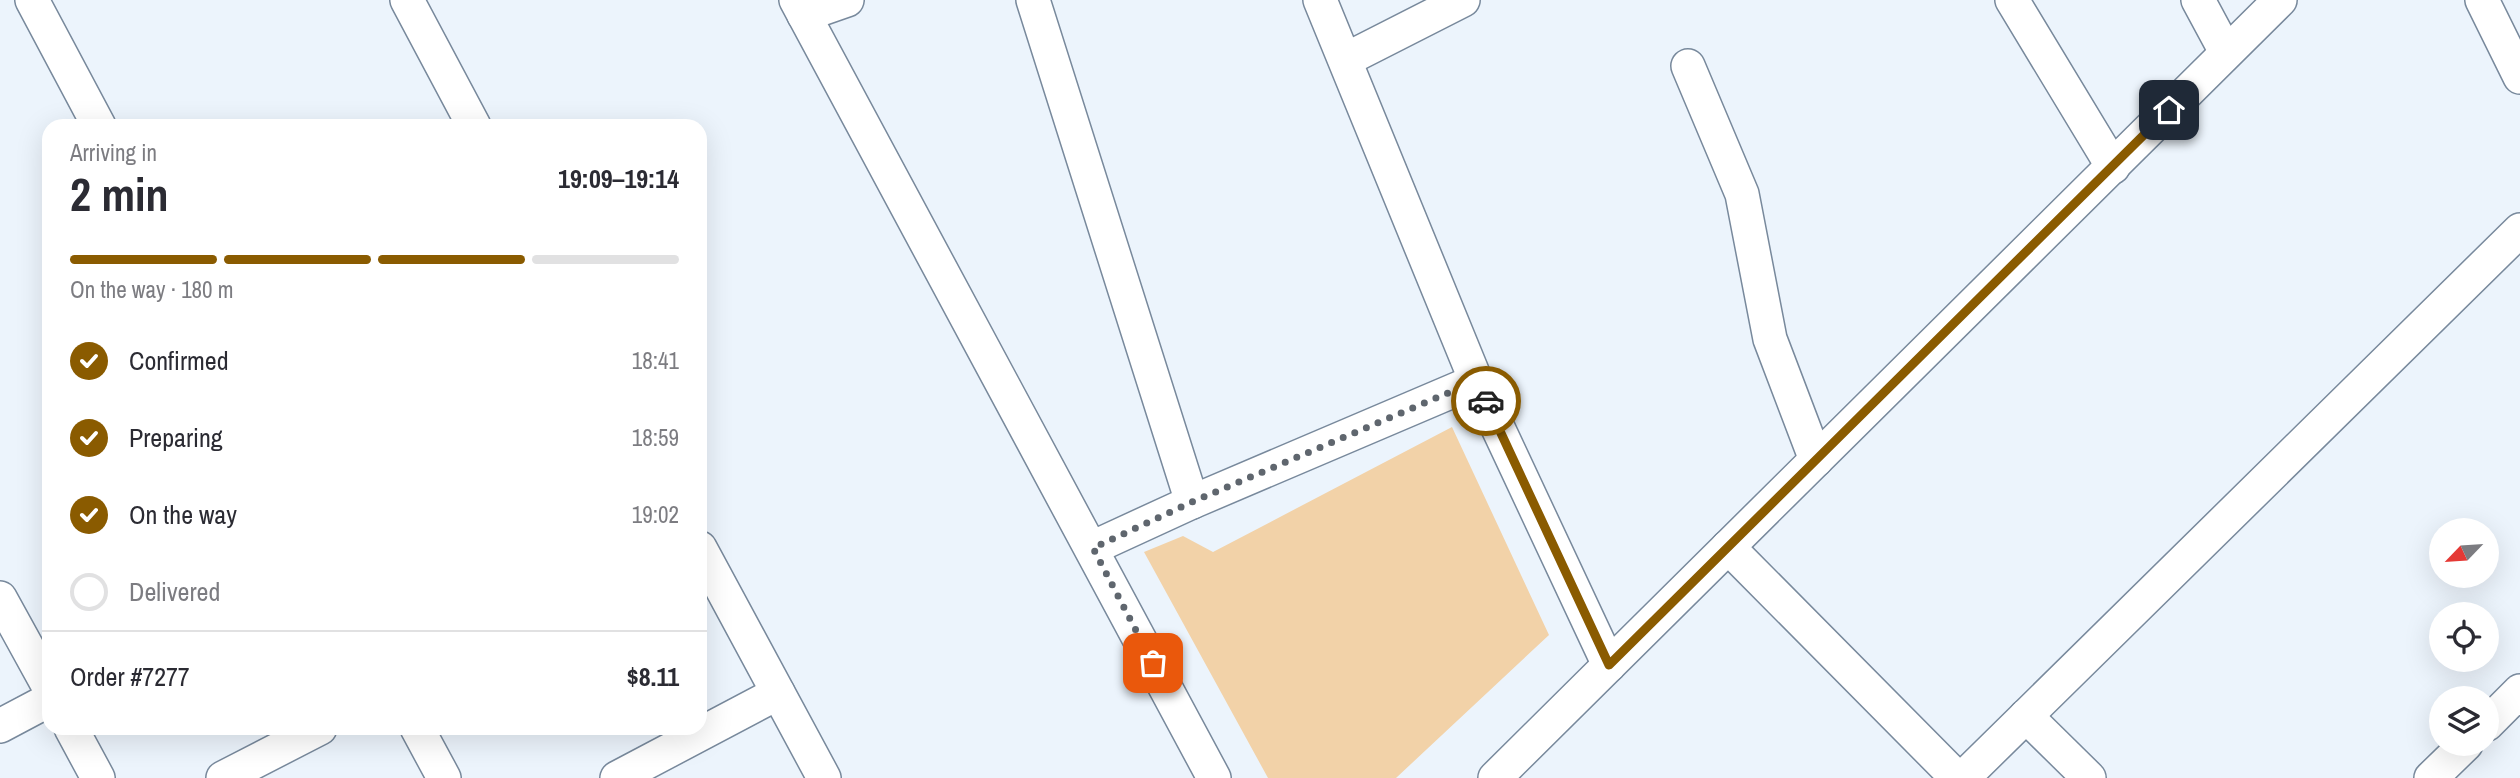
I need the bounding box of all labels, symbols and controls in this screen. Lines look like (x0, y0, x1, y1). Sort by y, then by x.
pin (2139, 80, 2199, 140)
icon: home (2150, 91, 2188, 129)
text: Arriving in (70, 137, 157, 168)
text: 19:09–19:14 (558, 161, 679, 196)
text: 2 min (70, 163, 169, 225)
text: On the way · 180 m (70, 274, 234, 305)
icon: check (70, 342, 108, 380)
text: Confirmed (129, 343, 229, 378)
text: 18:41 (632, 345, 679, 376)
courier (1451, 366, 1521, 436)
icon: car (1467, 382, 1505, 420)
icon: check (70, 419, 108, 457)
text: Preparing (129, 420, 223, 455)
text: 18:59 (632, 422, 679, 453)
icon: check (70, 496, 108, 534)
text: On the way (129, 497, 237, 532)
text: 19:02 (632, 499, 679, 530)
north arrow (2429, 518, 2499, 588)
map controls (2429, 518, 2499, 756)
text: Delivered (129, 574, 220, 609)
button: locate (2429, 602, 2499, 672)
pin (1123, 633, 1183, 693)
icon: bag (1134, 644, 1172, 682)
text: Order #7277 (70, 659, 190, 694)
text: $8.11 (627, 659, 679, 694)
button: layers (2429, 686, 2499, 756)

